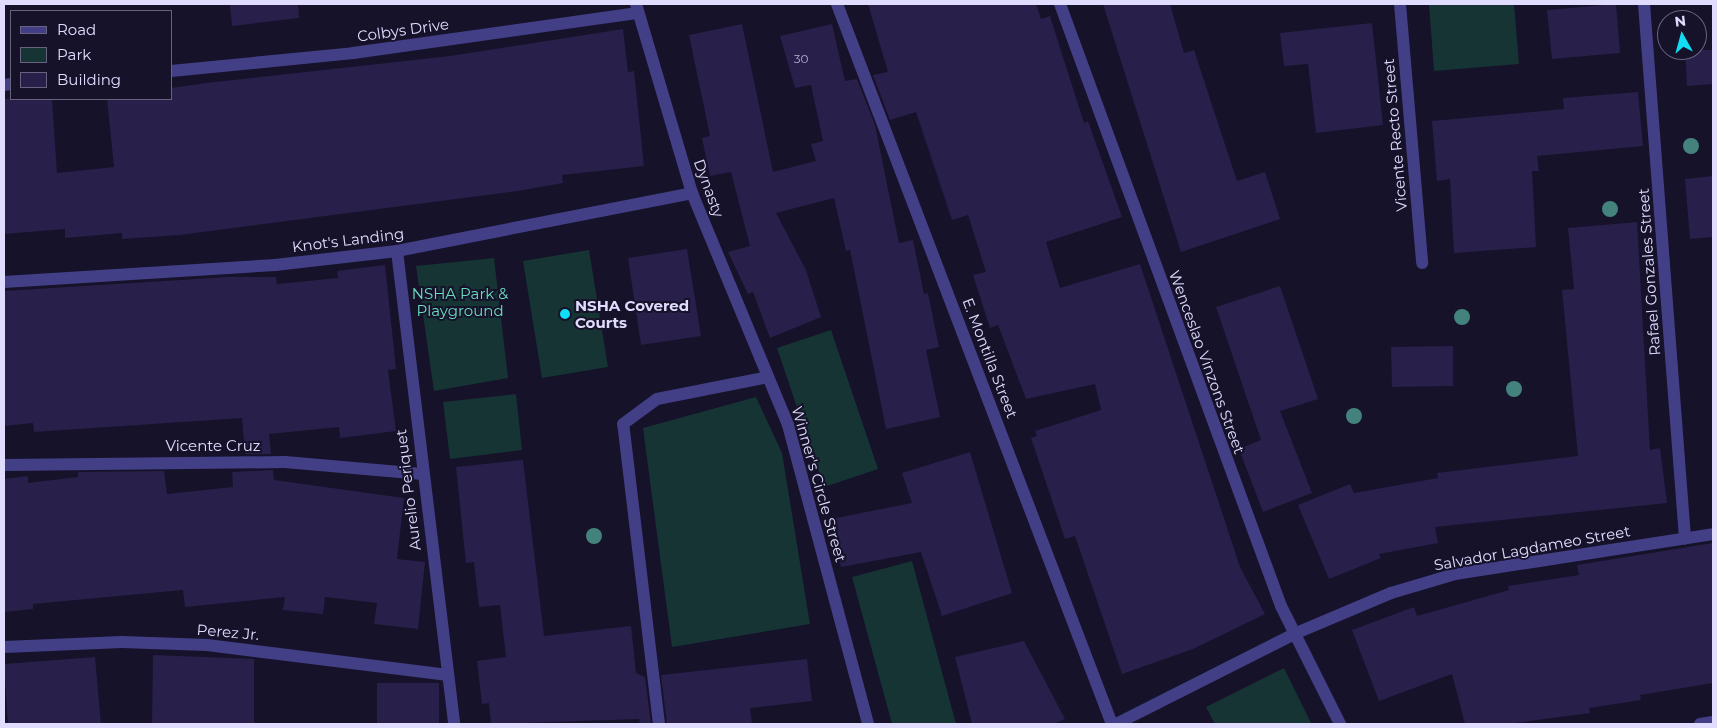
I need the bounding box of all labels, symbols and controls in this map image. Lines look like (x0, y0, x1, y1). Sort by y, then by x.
legend (10, 10, 172, 100)
north arrow (1657, 10, 1707, 60)
text: N (1674, 11, 1687, 31)
street label: Colbys Drive (356, 15, 450, 45)
text: Road (57, 20, 96, 39)
text: Park (57, 45, 91, 64)
house number: 30 (794, 52, 808, 66)
street label: Vicente Recto Street (1379, 58, 1411, 212)
text: Building (57, 70, 121, 89)
street label: Dynasty (690, 156, 728, 220)
street label: Rafael Gonzales Street (1634, 188, 1664, 356)
street label: Knot's Landing (291, 224, 405, 256)
street label: Wenceslao Vinzons Street (1165, 268, 1249, 456)
park label: NSHA Park & Playground (412, 284, 508, 319)
street label: E. Montilla Street (959, 295, 1021, 421)
place label: NSHA Covered Courts (575, 296, 689, 331)
marker: NSHA Covered Courts (559, 308, 571, 320)
street label: Winner's Circle Street (788, 404, 850, 564)
street label: Aurelio Periquet (392, 428, 424, 552)
street label: Vicente Cruz (166, 437, 260, 455)
street label: Salvador Lagdameo Street (1432, 522, 1632, 574)
street label: Perez Jr. (196, 620, 260, 644)

